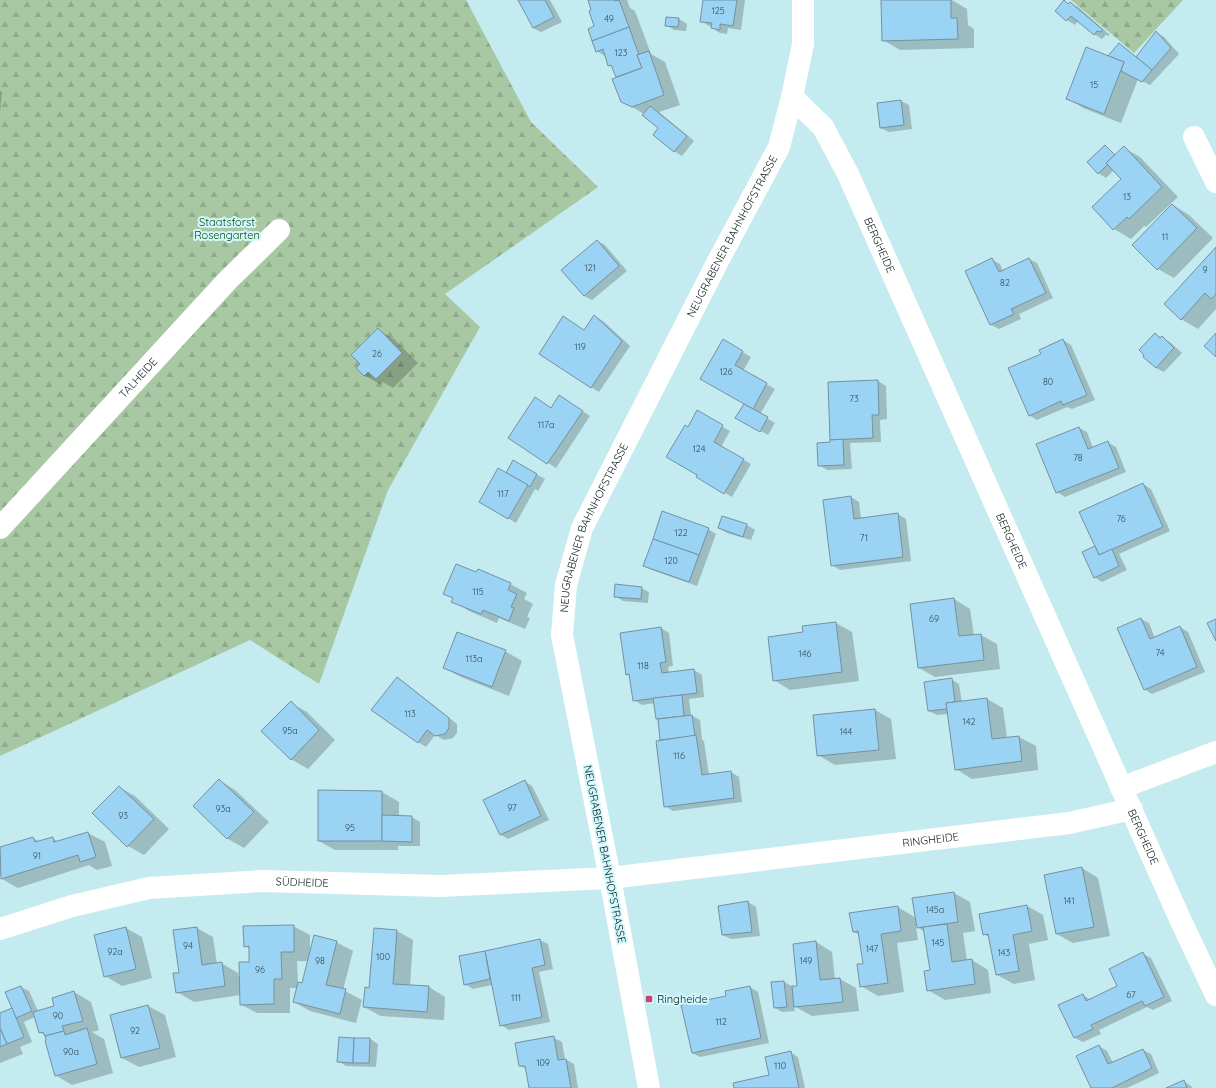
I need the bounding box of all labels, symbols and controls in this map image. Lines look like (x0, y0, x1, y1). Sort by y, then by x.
house number: 125 (711, 5, 725, 16)
house number: 49 (604, 13, 614, 24)
house number: 123 (614, 47, 628, 58)
house number: 15 (1090, 79, 1098, 90)
street label: NEUGRABENER BAHNHOFSTRASSE (684, 153, 780, 320)
house number: 13 (1123, 191, 1131, 202)
park label: Staatsforst Rosengarten (194, 215, 260, 242)
street label: BERGHEIDE (861, 215, 898, 275)
house number: 11 (1162, 231, 1168, 242)
house number: 121 (584, 262, 596, 273)
house number: 9 (1202, 264, 1208, 275)
house number: 82 (1000, 277, 1010, 288)
house number: 119 (574, 341, 586, 352)
house number: 26 (372, 348, 382, 359)
street label: TALHEIDE (116, 355, 160, 401)
house number: 126 (719, 366, 733, 377)
house number: 80 (1043, 376, 1053, 387)
house number: 73 (849, 393, 859, 404)
house number: 117a (538, 419, 554, 430)
street label: NEUGRABENER BAHNHOFSTRASSE (557, 441, 631, 613)
house number: 124 (693, 443, 706, 454)
house number: 78 (1073, 452, 1083, 463)
house number: 117 (497, 488, 509, 499)
street label: BERGHEIDE (993, 511, 1030, 571)
house number: 76 (1116, 513, 1126, 524)
house number: 122 (674, 527, 688, 538)
house number: 71 (860, 532, 868, 543)
house number: 120 (664, 555, 678, 566)
house number: 115 (472, 586, 484, 597)
house number: 69 (929, 613, 939, 624)
house number: 74 (1155, 647, 1165, 658)
house number: 146 (799, 648, 812, 659)
house number: 113a (466, 653, 482, 664)
house number: 118 (637, 660, 649, 671)
house number: 113 (404, 708, 416, 719)
house number: 142 (963, 716, 975, 727)
house number: 95a (282, 725, 298, 736)
house number: 144 (840, 726, 853, 737)
house number: 116 (673, 750, 685, 761)
street label: NEUGRABENER BAHNHOFSTRASSE (581, 764, 629, 944)
house number: 97 (507, 802, 517, 813)
house number: 93a (215, 803, 231, 814)
street label: BERGHEIDE (1125, 807, 1162, 867)
house number: 93 (118, 810, 128, 821)
house number: 95 (345, 822, 355, 833)
street label: RINGHEIDE (901, 829, 960, 850)
house number: 91 (33, 850, 41, 861)
street label: SÜDHEIDE (275, 874, 329, 890)
house number: 141 (1063, 895, 1075, 906)
house number: 145a (926, 904, 944, 915)
house number: 145 (932, 937, 945, 948)
house number: 94 (183, 940, 193, 951)
house number: 147 (866, 943, 879, 954)
house number: 92a (107, 946, 123, 957)
house number: 143 (998, 947, 1011, 958)
house number: 100 (376, 951, 390, 962)
house number: 98 (315, 955, 325, 966)
house number: 149 (800, 955, 812, 966)
house number: 96 (255, 964, 265, 975)
house number: 67 (1126, 989, 1136, 1000)
house number: 111 (511, 992, 521, 1003)
place label: Ringheide (657, 992, 708, 1006)
marker: Ringheide (644, 994, 654, 1004)
house number: 90 (53, 1010, 63, 1021)
house number: 112 (715, 1016, 727, 1027)
house number: 92 (130, 1025, 140, 1036)
house number: 90a (63, 1046, 79, 1057)
house number: 109 (536, 1057, 550, 1068)
house number: 110 (774, 1060, 786, 1071)

